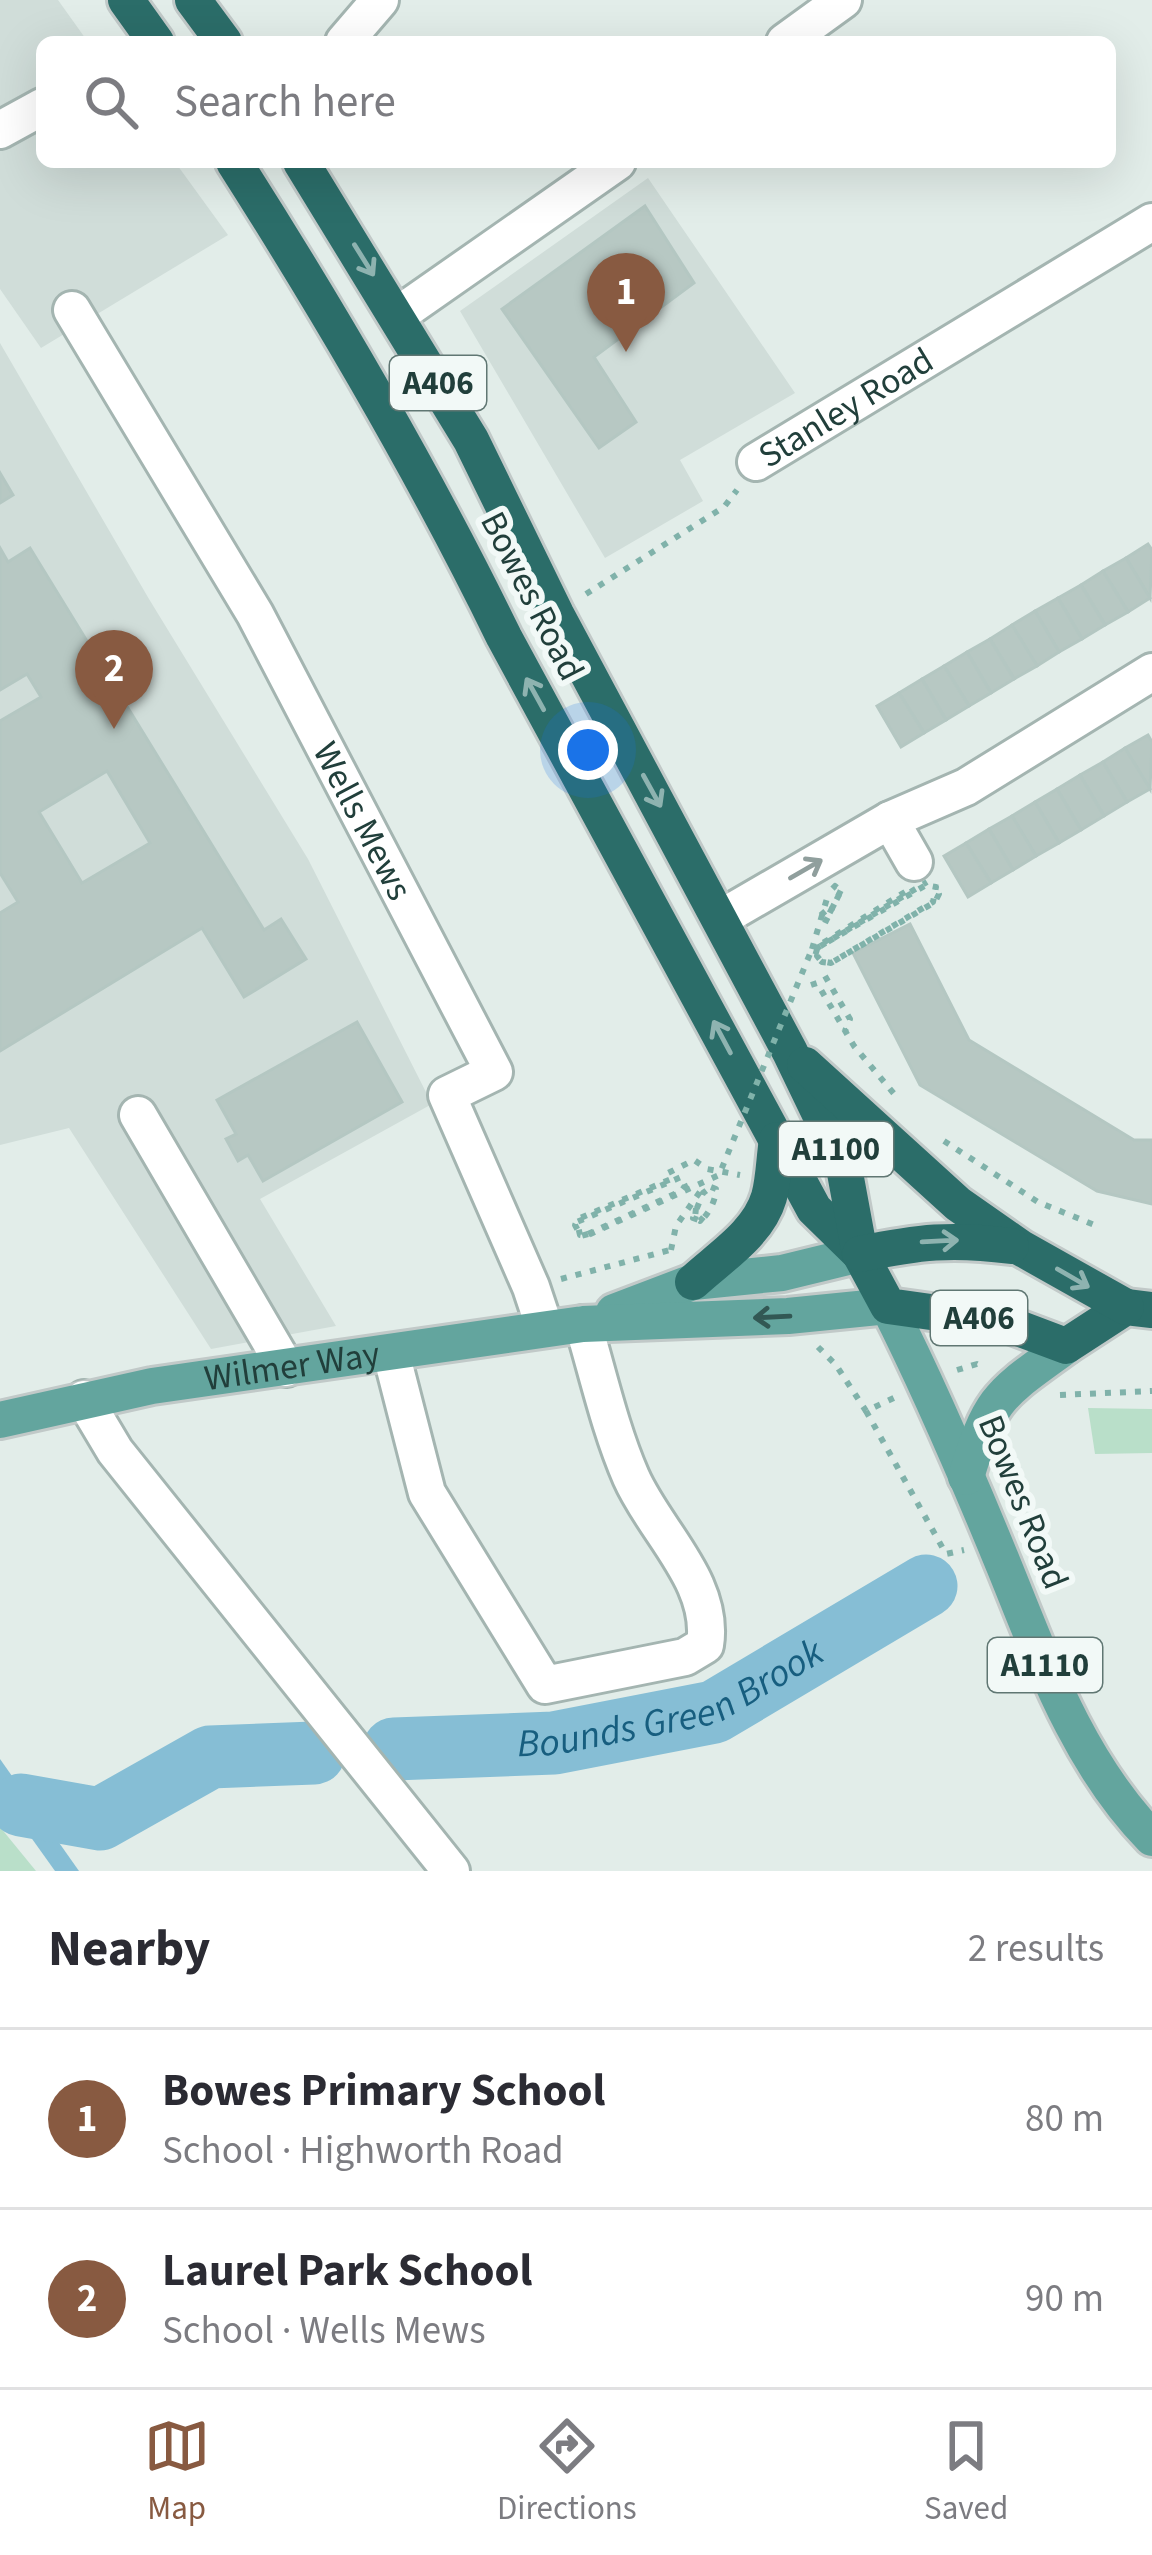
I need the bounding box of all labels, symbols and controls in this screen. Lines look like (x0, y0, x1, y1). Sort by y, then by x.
search box (36, 36, 1116, 168)
icon: search (78, 69, 144, 135)
text: Search here (174, 70, 396, 134)
one-way arrow (352, 243, 376, 277)
pin: 1 (587, 253, 665, 352)
street label: Stanley Road (749, 335, 943, 480)
road number: A406 (390, 356, 486, 410)
street label: Bowes Road (468, 503, 596, 689)
pin: 2 (75, 630, 153, 729)
one-way arrow (523, 678, 546, 713)
your location (558, 720, 618, 780)
street label: Wells Mews (300, 733, 425, 909)
one-way arrow (641, 772, 664, 807)
one-way arrow (788, 857, 823, 881)
one-way arrow (709, 1019, 732, 1055)
road number: A1100 (779, 1122, 893, 1176)
one-way arrow (920, 1229, 959, 1252)
one-way arrow (1055, 1266, 1090, 1290)
road number: A406 (931, 1291, 1027, 1345)
one-way arrow (753, 1305, 792, 1328)
street label: Wilmer Way (201, 1328, 383, 1404)
street label: Bowes Road (965, 1407, 1081, 1597)
water label: Bounds Green Brook (516, 1624, 836, 1772)
road number: A1110 (988, 1638, 1102, 1692)
text: Nearby (48, 1913, 210, 1985)
text: 2 results (968, 1921, 1104, 1977)
text: Bowes Primary School (162, 2059, 605, 2123)
text: 1 (77, 2091, 97, 2147)
text: 80 m (1025, 2091, 1104, 2147)
text: School · Highworth Road (162, 2123, 564, 2179)
text: Laurel Park School (162, 2239, 532, 2303)
text: 2 (77, 2271, 97, 2327)
text: 90 m (1025, 2271, 1104, 2327)
text: School · Wells Mews (162, 2303, 486, 2359)
tab: Map (144, 2413, 210, 2532)
tab: Directions (497, 2413, 637, 2532)
tab: Saved (924, 2413, 1008, 2532)

